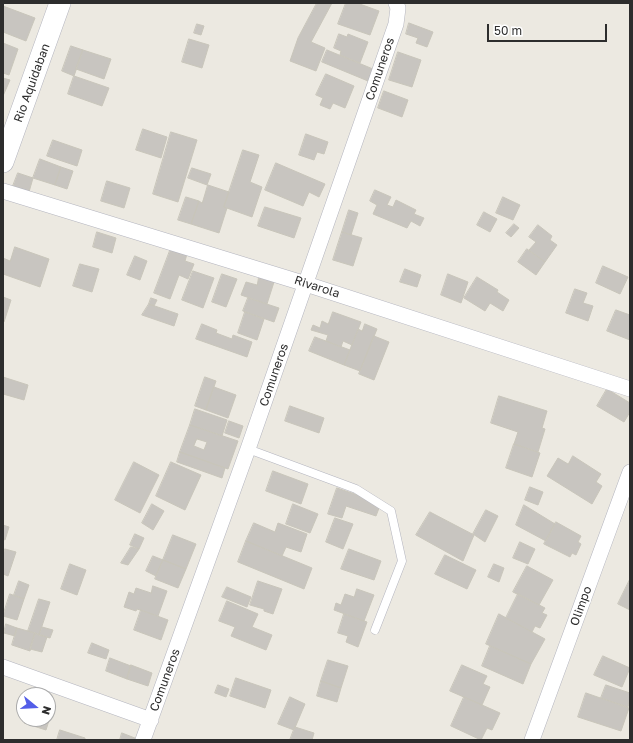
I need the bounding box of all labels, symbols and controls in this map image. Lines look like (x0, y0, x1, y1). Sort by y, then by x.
scale bar (489, 16, 609, 42)
text: 50 m (494, 23, 522, 38)
street label: Comuneros (362, 36, 398, 102)
street label: Rio Aquidaban (11, 42, 53, 124)
street label: Rivarola (292, 273, 342, 301)
street label: Comuneros (256, 342, 292, 408)
street label: Olimpo (567, 584, 595, 628)
street label: Comuneros (147, 647, 183, 713)
north arrow (16, 687, 56, 727)
text: N (39, 705, 54, 717)

